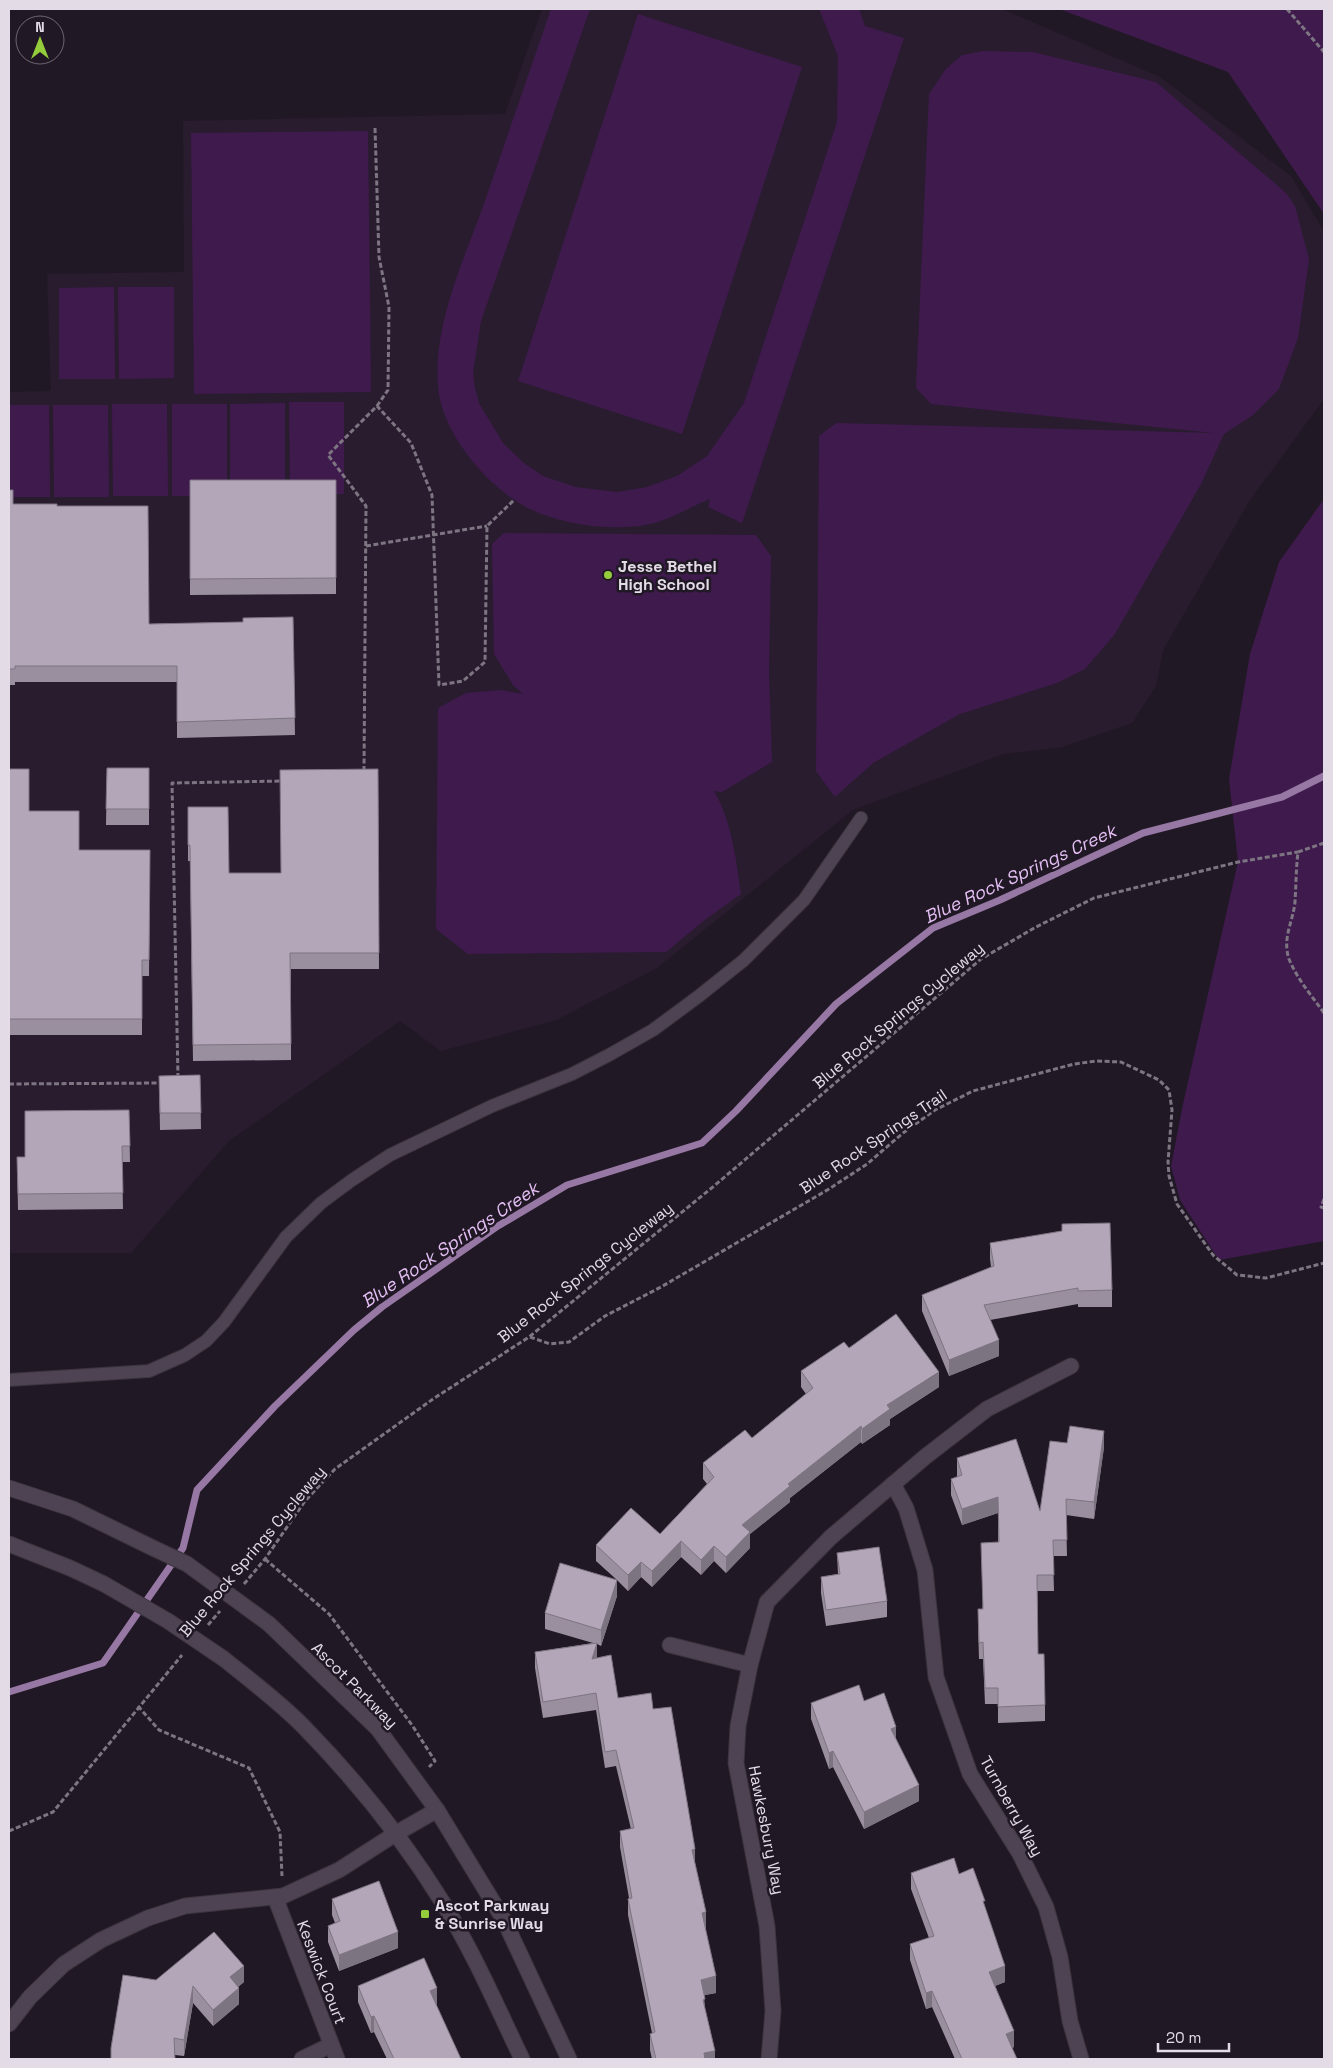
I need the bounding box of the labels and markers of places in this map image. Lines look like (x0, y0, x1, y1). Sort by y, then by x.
place label: Jesse Bethel High School (618, 556, 717, 595)
marker: Jesse Bethel High School (602, 569, 614, 581)
place label: Ascot Parkway & Sunrise Way (435, 1895, 549, 1934)
marker: Ascot Parkway & Sunrise Way (419, 1908, 431, 1920)

